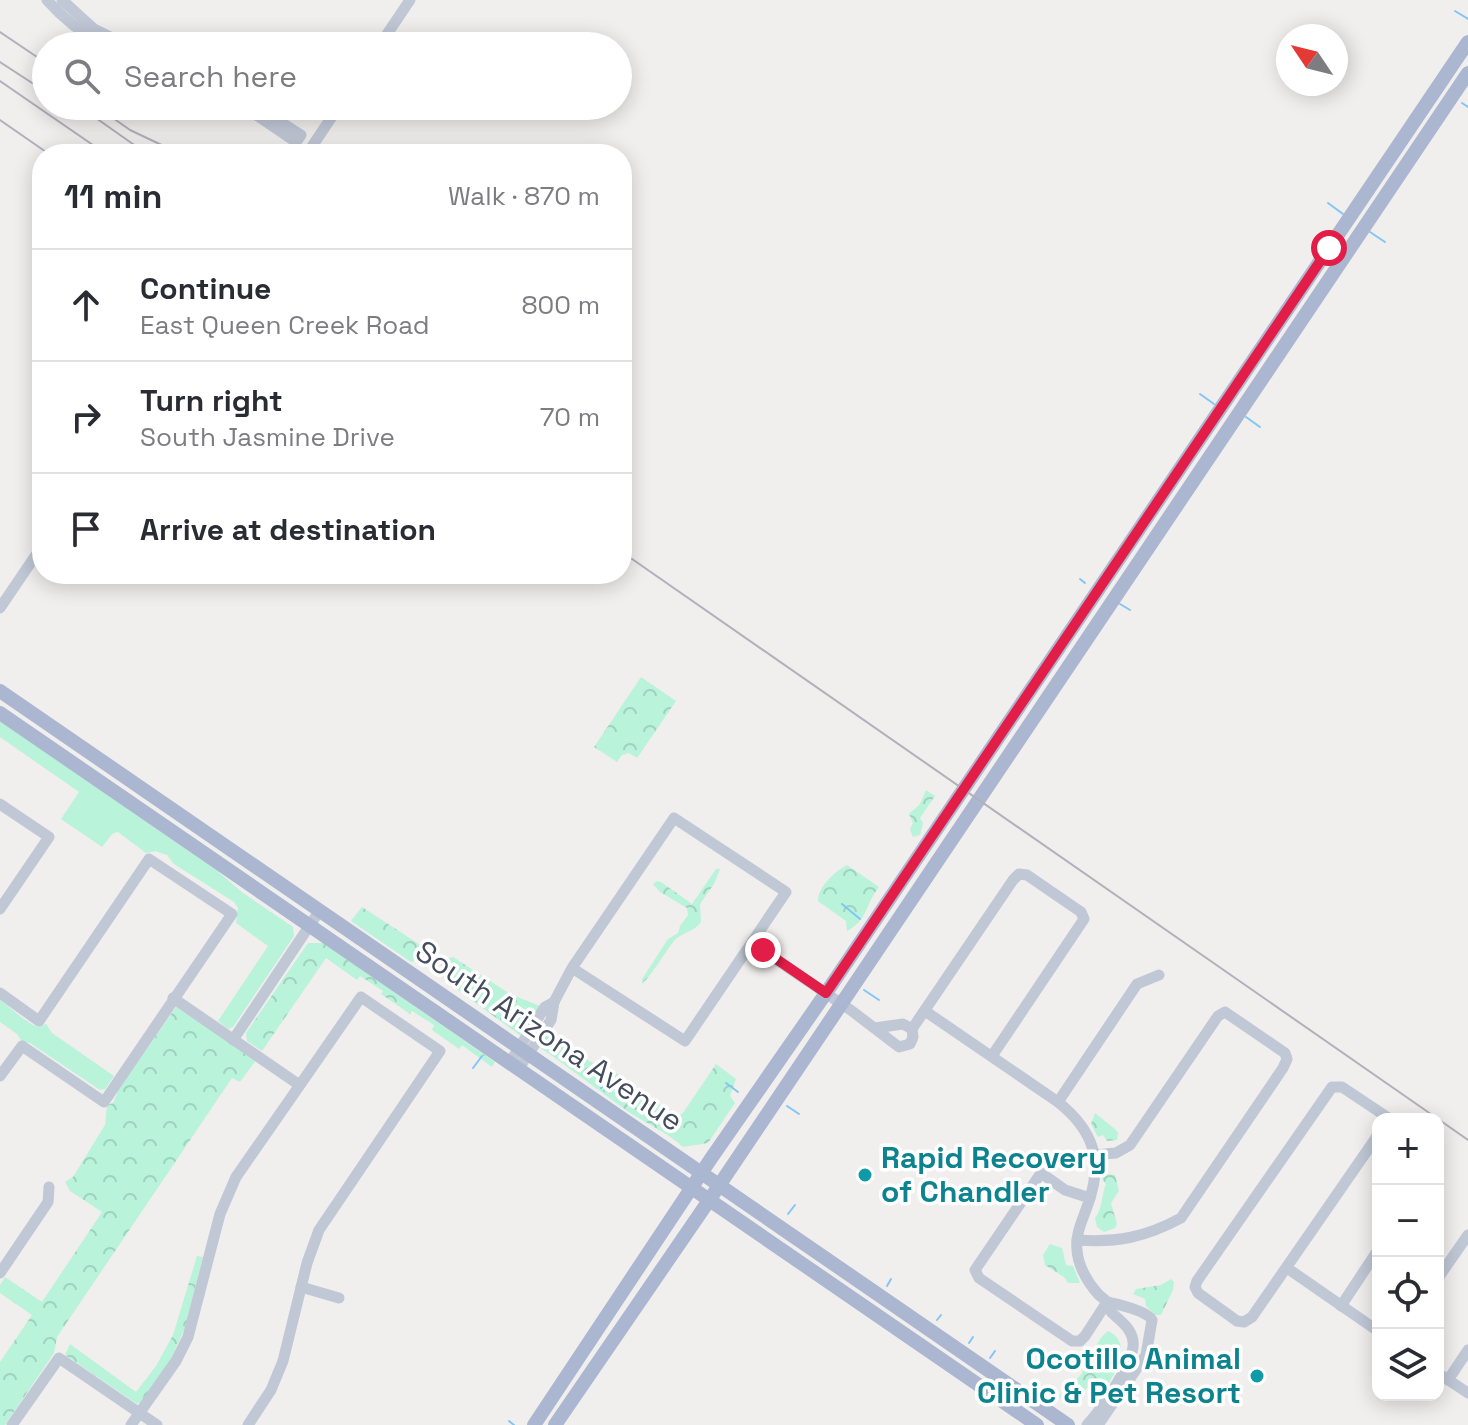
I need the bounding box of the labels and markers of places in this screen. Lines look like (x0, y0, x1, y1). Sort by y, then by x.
place label: Rapid Recovery of Chandler (881, 1138, 1107, 1211)
marker: Rapid Recovery of Chandler (856, 1166, 874, 1184)
place label: Ocotillo Animal Clinic & Pet Resort (977, 1339, 1241, 1412)
marker: Ocotillo Animal Clinic & Pet Resort (1248, 1367, 1266, 1385)

